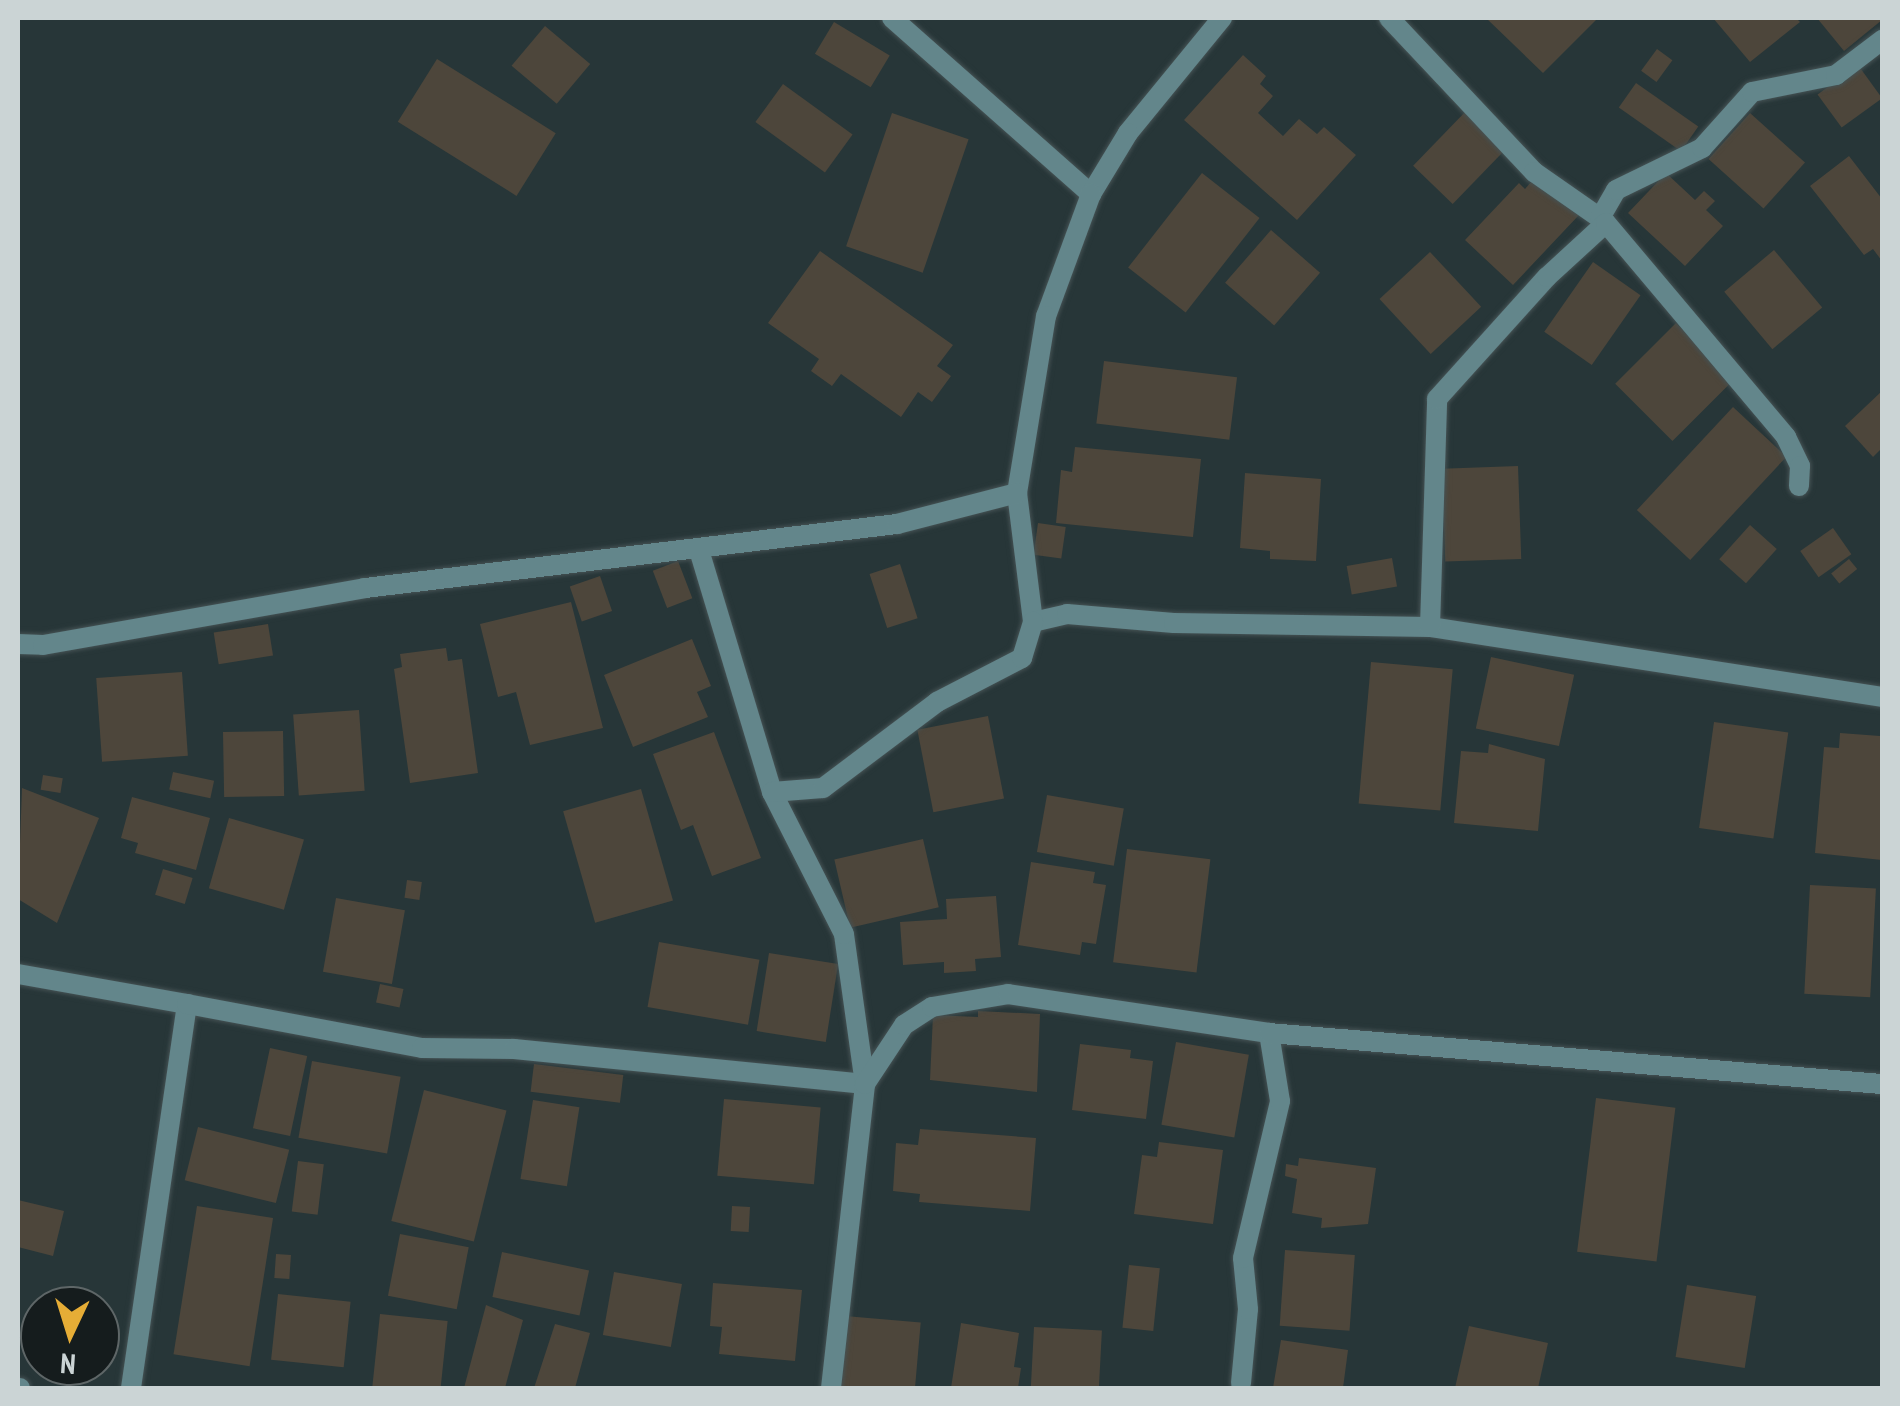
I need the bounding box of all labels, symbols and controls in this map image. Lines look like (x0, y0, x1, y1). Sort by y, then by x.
north arrow (20, 1286, 120, 1386)
text: N (59, 1345, 77, 1383)

